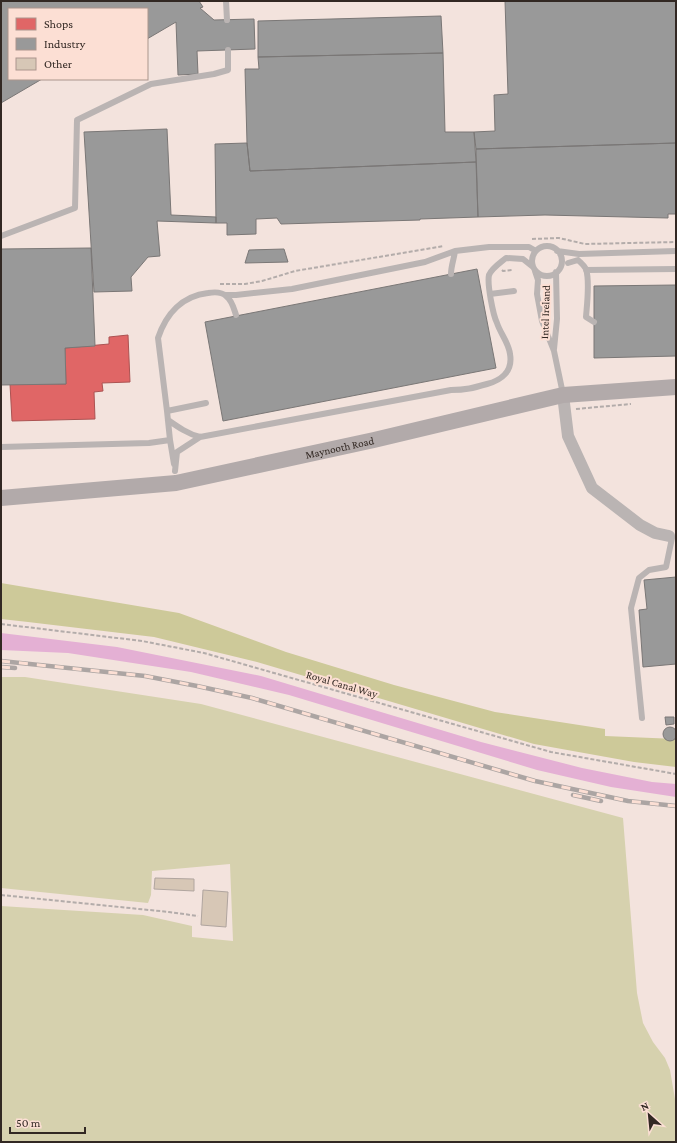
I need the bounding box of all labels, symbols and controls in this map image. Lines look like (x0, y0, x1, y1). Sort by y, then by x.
legend (8, 8, 148, 80)
text: Shops (44, 17, 73, 31)
text: Industry (44, 37, 86, 51)
text: Other (44, 57, 73, 71)
street label: Intel Ireland (538, 285, 552, 339)
street label: Maynooth Road (304, 434, 375, 461)
street label: Royal Canal Way (305, 668, 380, 701)
north arrow (629, 1095, 669, 1135)
text: N (638, 1099, 651, 1113)
scale bar (10, 1109, 85, 1135)
text: 50 m (16, 1116, 41, 1130)

